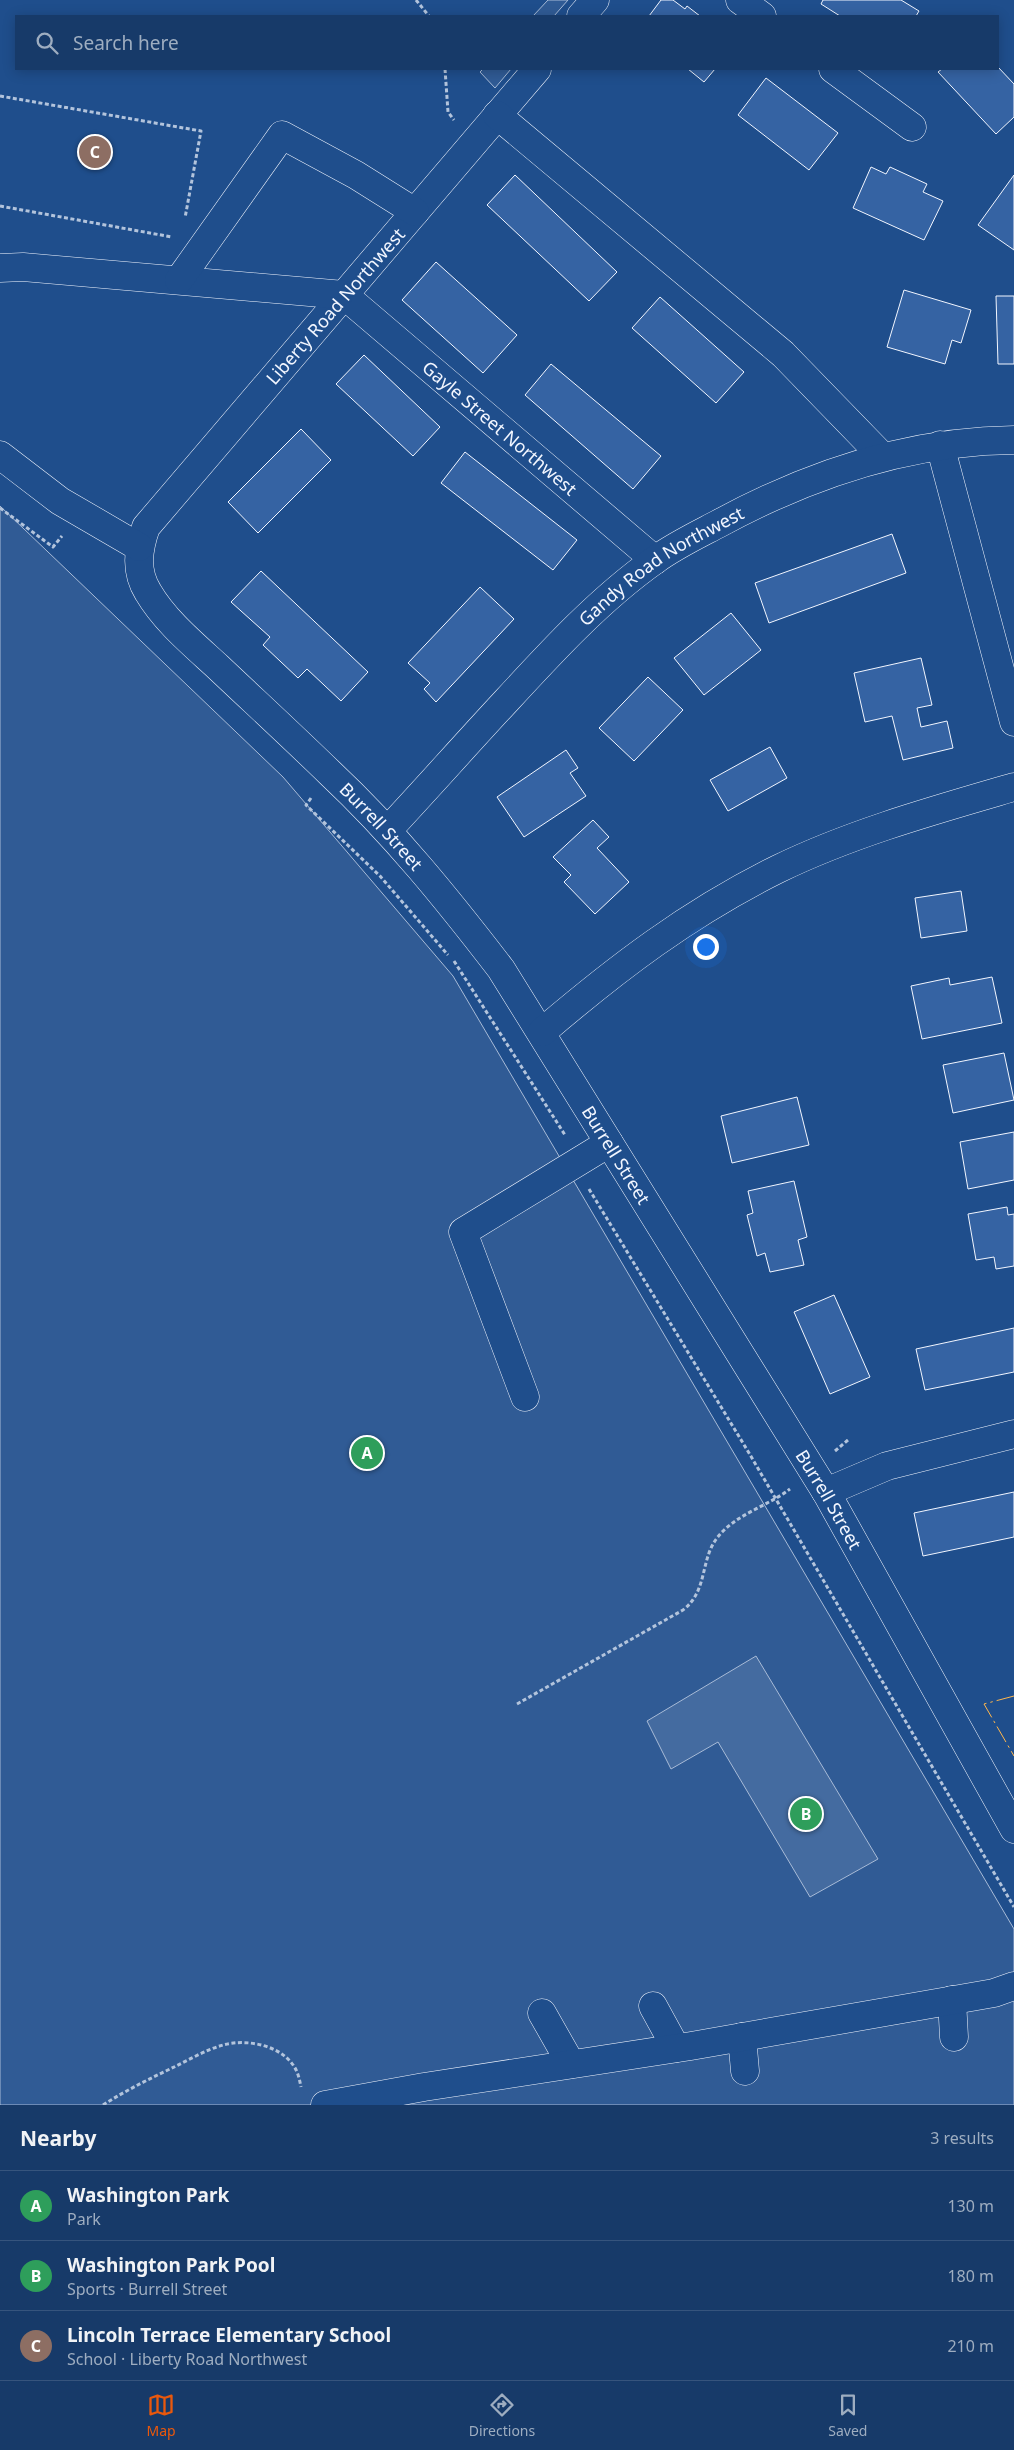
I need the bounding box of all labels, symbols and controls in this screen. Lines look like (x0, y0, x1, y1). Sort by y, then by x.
search box (15, 15, 999, 70)
icon: search (33, 29, 61, 57)
text: Search here (73, 30, 179, 56)
pin: C (79, 133, 111, 171)
street label: Liberty Road Northwest (260, 222, 410, 389)
street label: Gayle Street Northwest (417, 355, 583, 501)
street label: Gandy Road Northwest (573, 500, 748, 631)
street label: Burrell Street (335, 777, 429, 876)
your location (693, 934, 719, 960)
street label: Burrell Street (577, 1101, 656, 1209)
pin: A (351, 1434, 383, 1472)
street label: Burrell Street (791, 1445, 868, 1554)
pin: B (790, 1795, 822, 1833)
text: Nearby (20, 2124, 96, 2152)
text: 3 results (930, 2127, 994, 2149)
text: Washington Park (67, 2182, 229, 2208)
text: A (30, 2195, 42, 2217)
text: 130 m (947, 2195, 994, 2217)
text: Park (67, 2208, 101, 2230)
text: Washington Park Pool (67, 2252, 275, 2278)
text: B (31, 2265, 41, 2287)
text: 180 m (947, 2265, 994, 2287)
text: Sports · Burrell Street (67, 2278, 227, 2300)
text: Lincoln Terrace Elementary School (67, 2322, 391, 2348)
text: C (31, 2335, 41, 2357)
text: 210 m (947, 2335, 994, 2357)
text: School · Liberty Road Northwest (67, 2348, 307, 2370)
tab: Map (147, 2391, 176, 2440)
tab: Directions (469, 2391, 535, 2440)
tab: Saved (828, 2391, 867, 2440)

